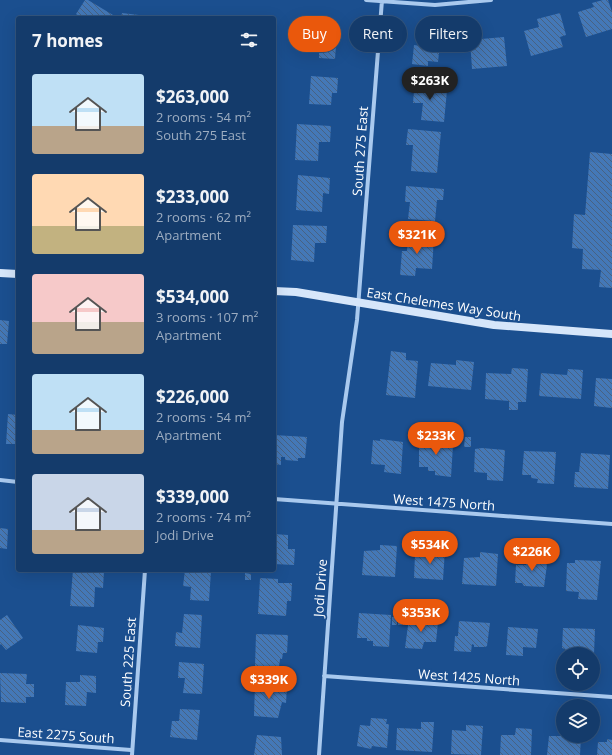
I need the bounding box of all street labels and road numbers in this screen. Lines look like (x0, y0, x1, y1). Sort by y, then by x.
street label: South 275 East (348, 105, 372, 196)
street label: East Chelemes Way South (365, 283, 523, 325)
street label: West 1475 North (392, 489, 496, 515)
street label: Jodi Drive (309, 559, 331, 619)
street label: South 225 East (116, 616, 140, 707)
street label: West 1425 North (417, 664, 521, 690)
street label: East 2275 South (17, 723, 115, 747)

